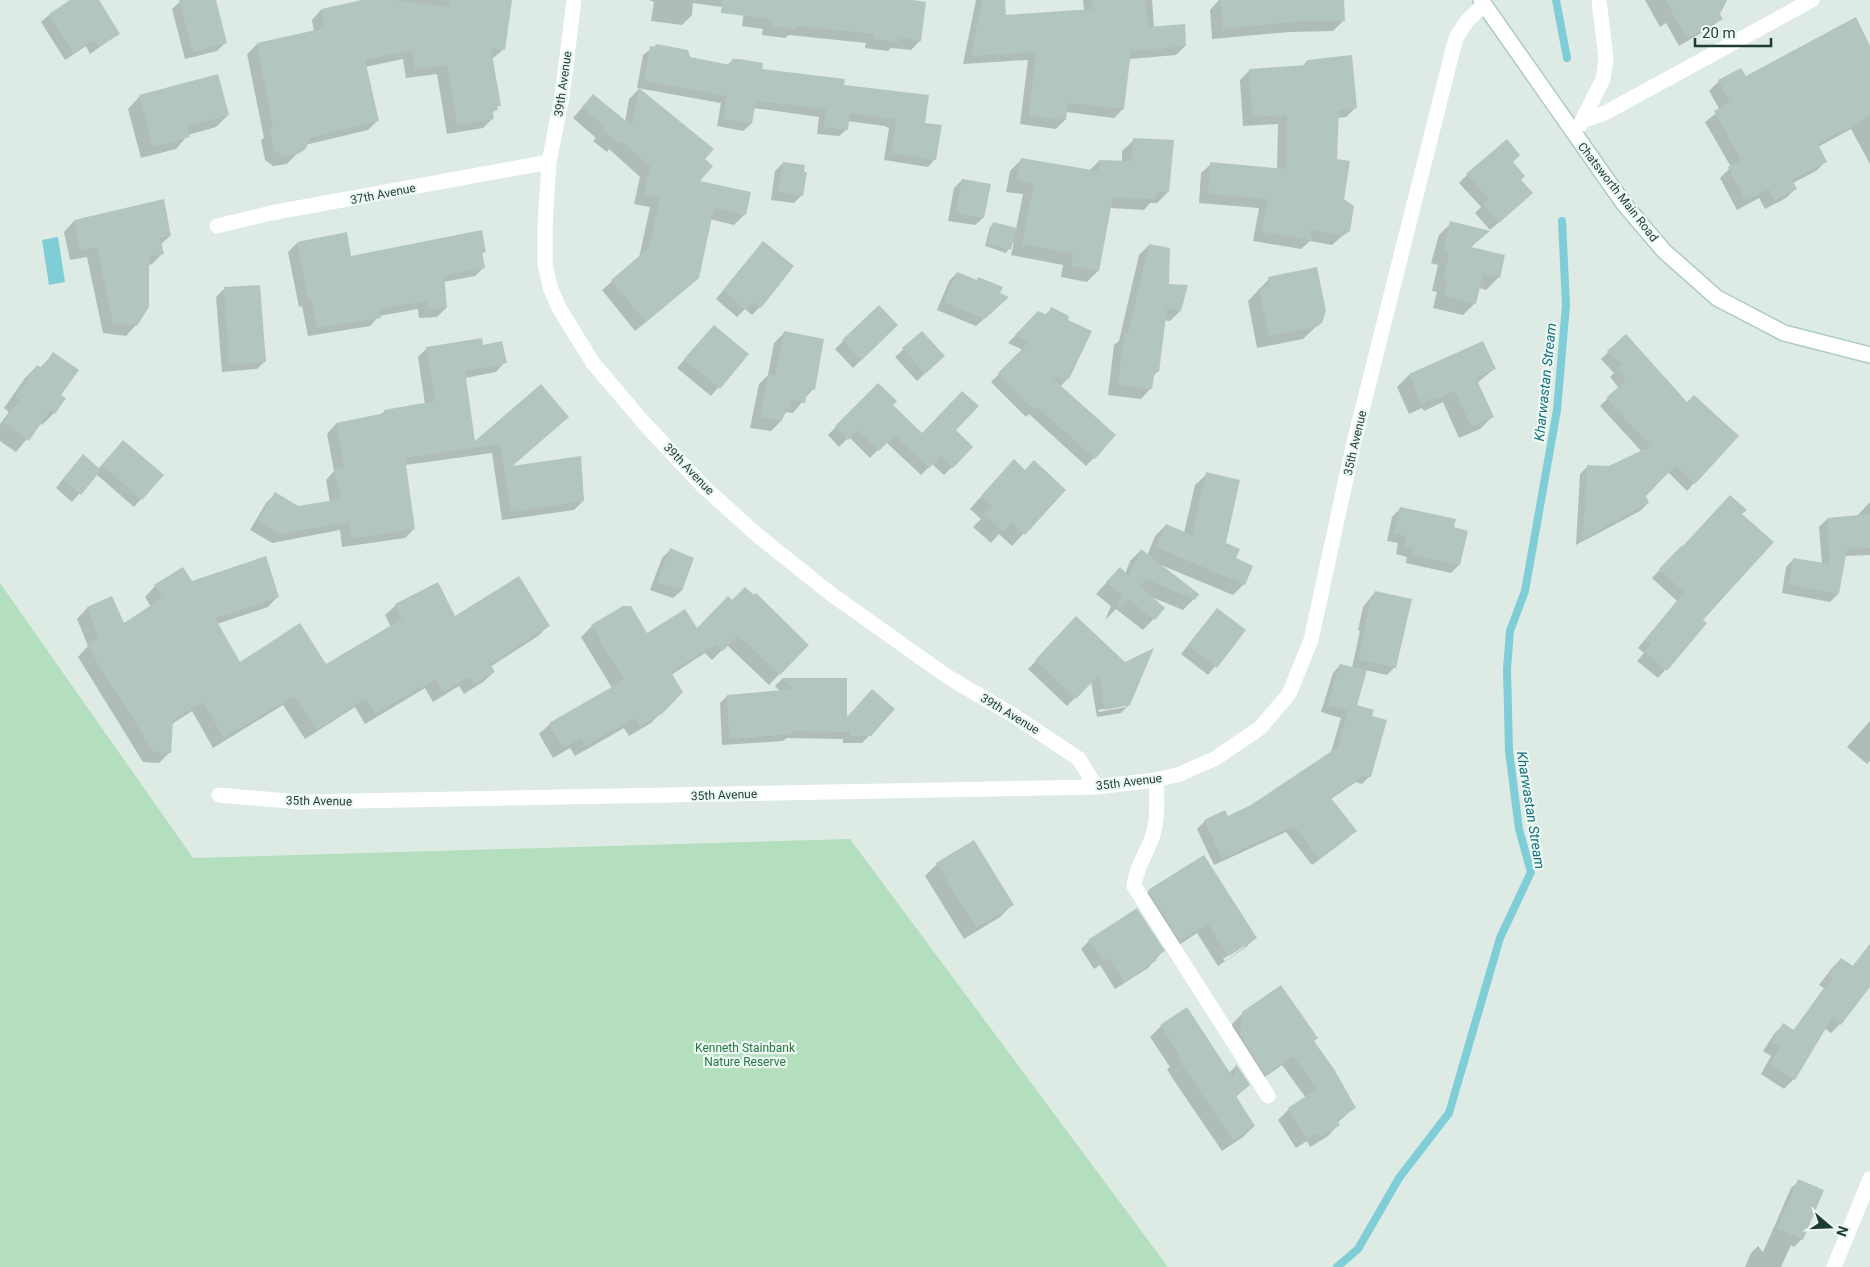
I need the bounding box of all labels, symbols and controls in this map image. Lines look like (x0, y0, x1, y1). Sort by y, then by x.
scale bar (1695, 15, 1771, 47)
text: 20 m (1702, 24, 1736, 42)
street label: 39th Avenue (551, 50, 575, 118)
street label: Chatsworth Main Road (1575, 140, 1661, 244)
street label: 37th Avenue (349, 181, 417, 207)
water label: Kharwastan Stream (1531, 322, 1559, 442)
street label: 35th Avenue (1341, 409, 1369, 477)
street label: 39th Avenue (661, 440, 717, 498)
street label: 39th Avenue (978, 691, 1042, 737)
water label: Kharwastan Stream (1514, 750, 1548, 870)
street label: 35th Avenue (1095, 771, 1163, 793)
street label: 35th Avenue (691, 787, 757, 803)
street label: 35th Avenue (286, 793, 352, 809)
park label: Kenneth Stainbank Nature Reserve (695, 1041, 796, 1069)
north arrow (1805, 1202, 1855, 1252)
text: N (1833, 1224, 1851, 1239)

